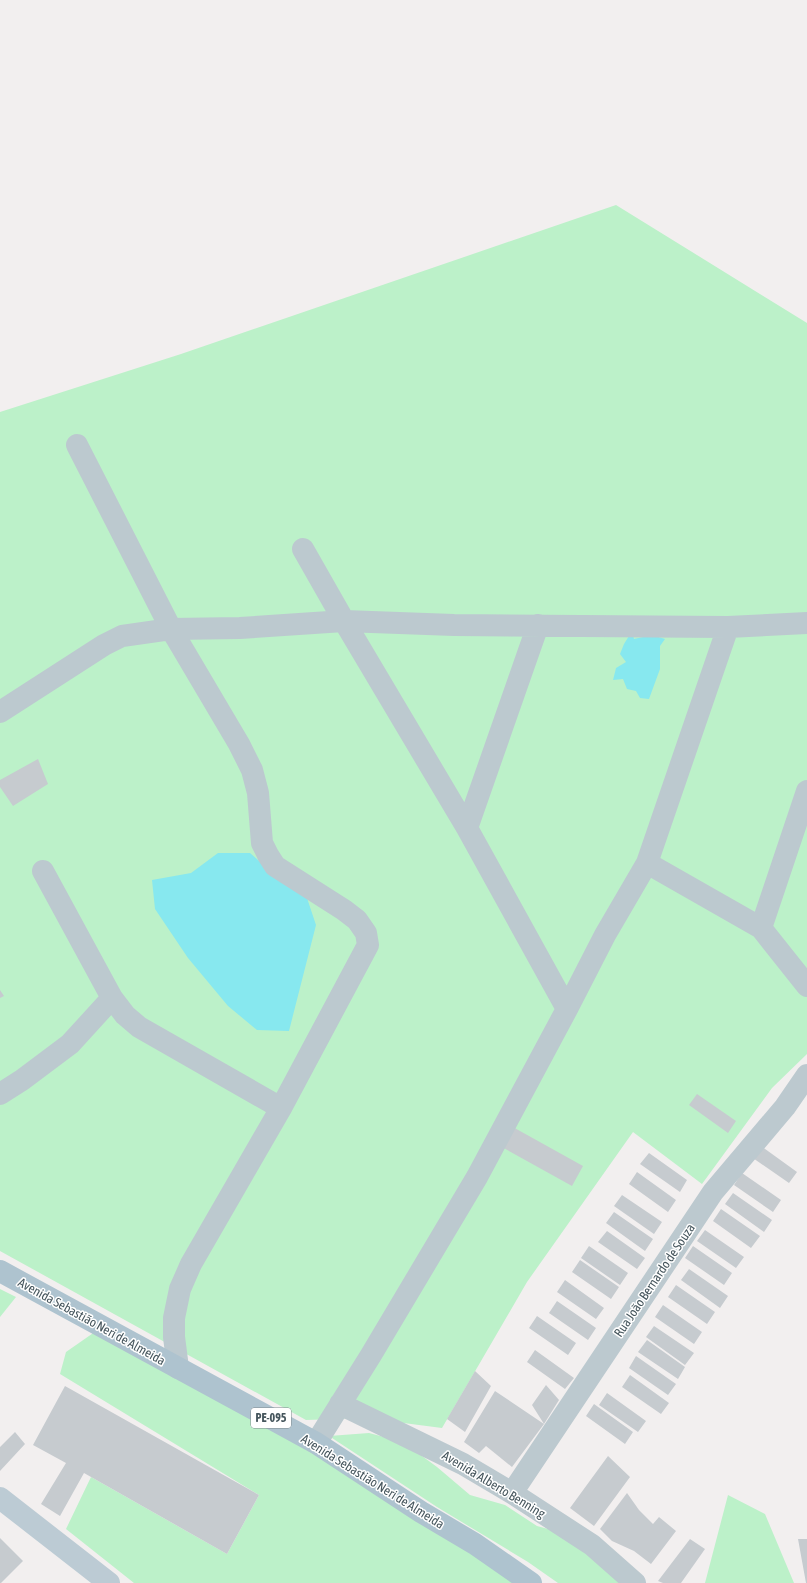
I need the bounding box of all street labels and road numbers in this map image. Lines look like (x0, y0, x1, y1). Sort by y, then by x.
street label: Rua João Bernardo de Souza (611, 1221, 698, 1340)
street label: Avenida Sebastião Neri de Almeida (16, 1275, 168, 1368)
road number: PE-095 (251, 1408, 291, 1428)
street label: Avenida Sebastião Neri de Almeida (298, 1431, 447, 1532)
street label: Avenida Alberto Benning (440, 1448, 548, 1521)

